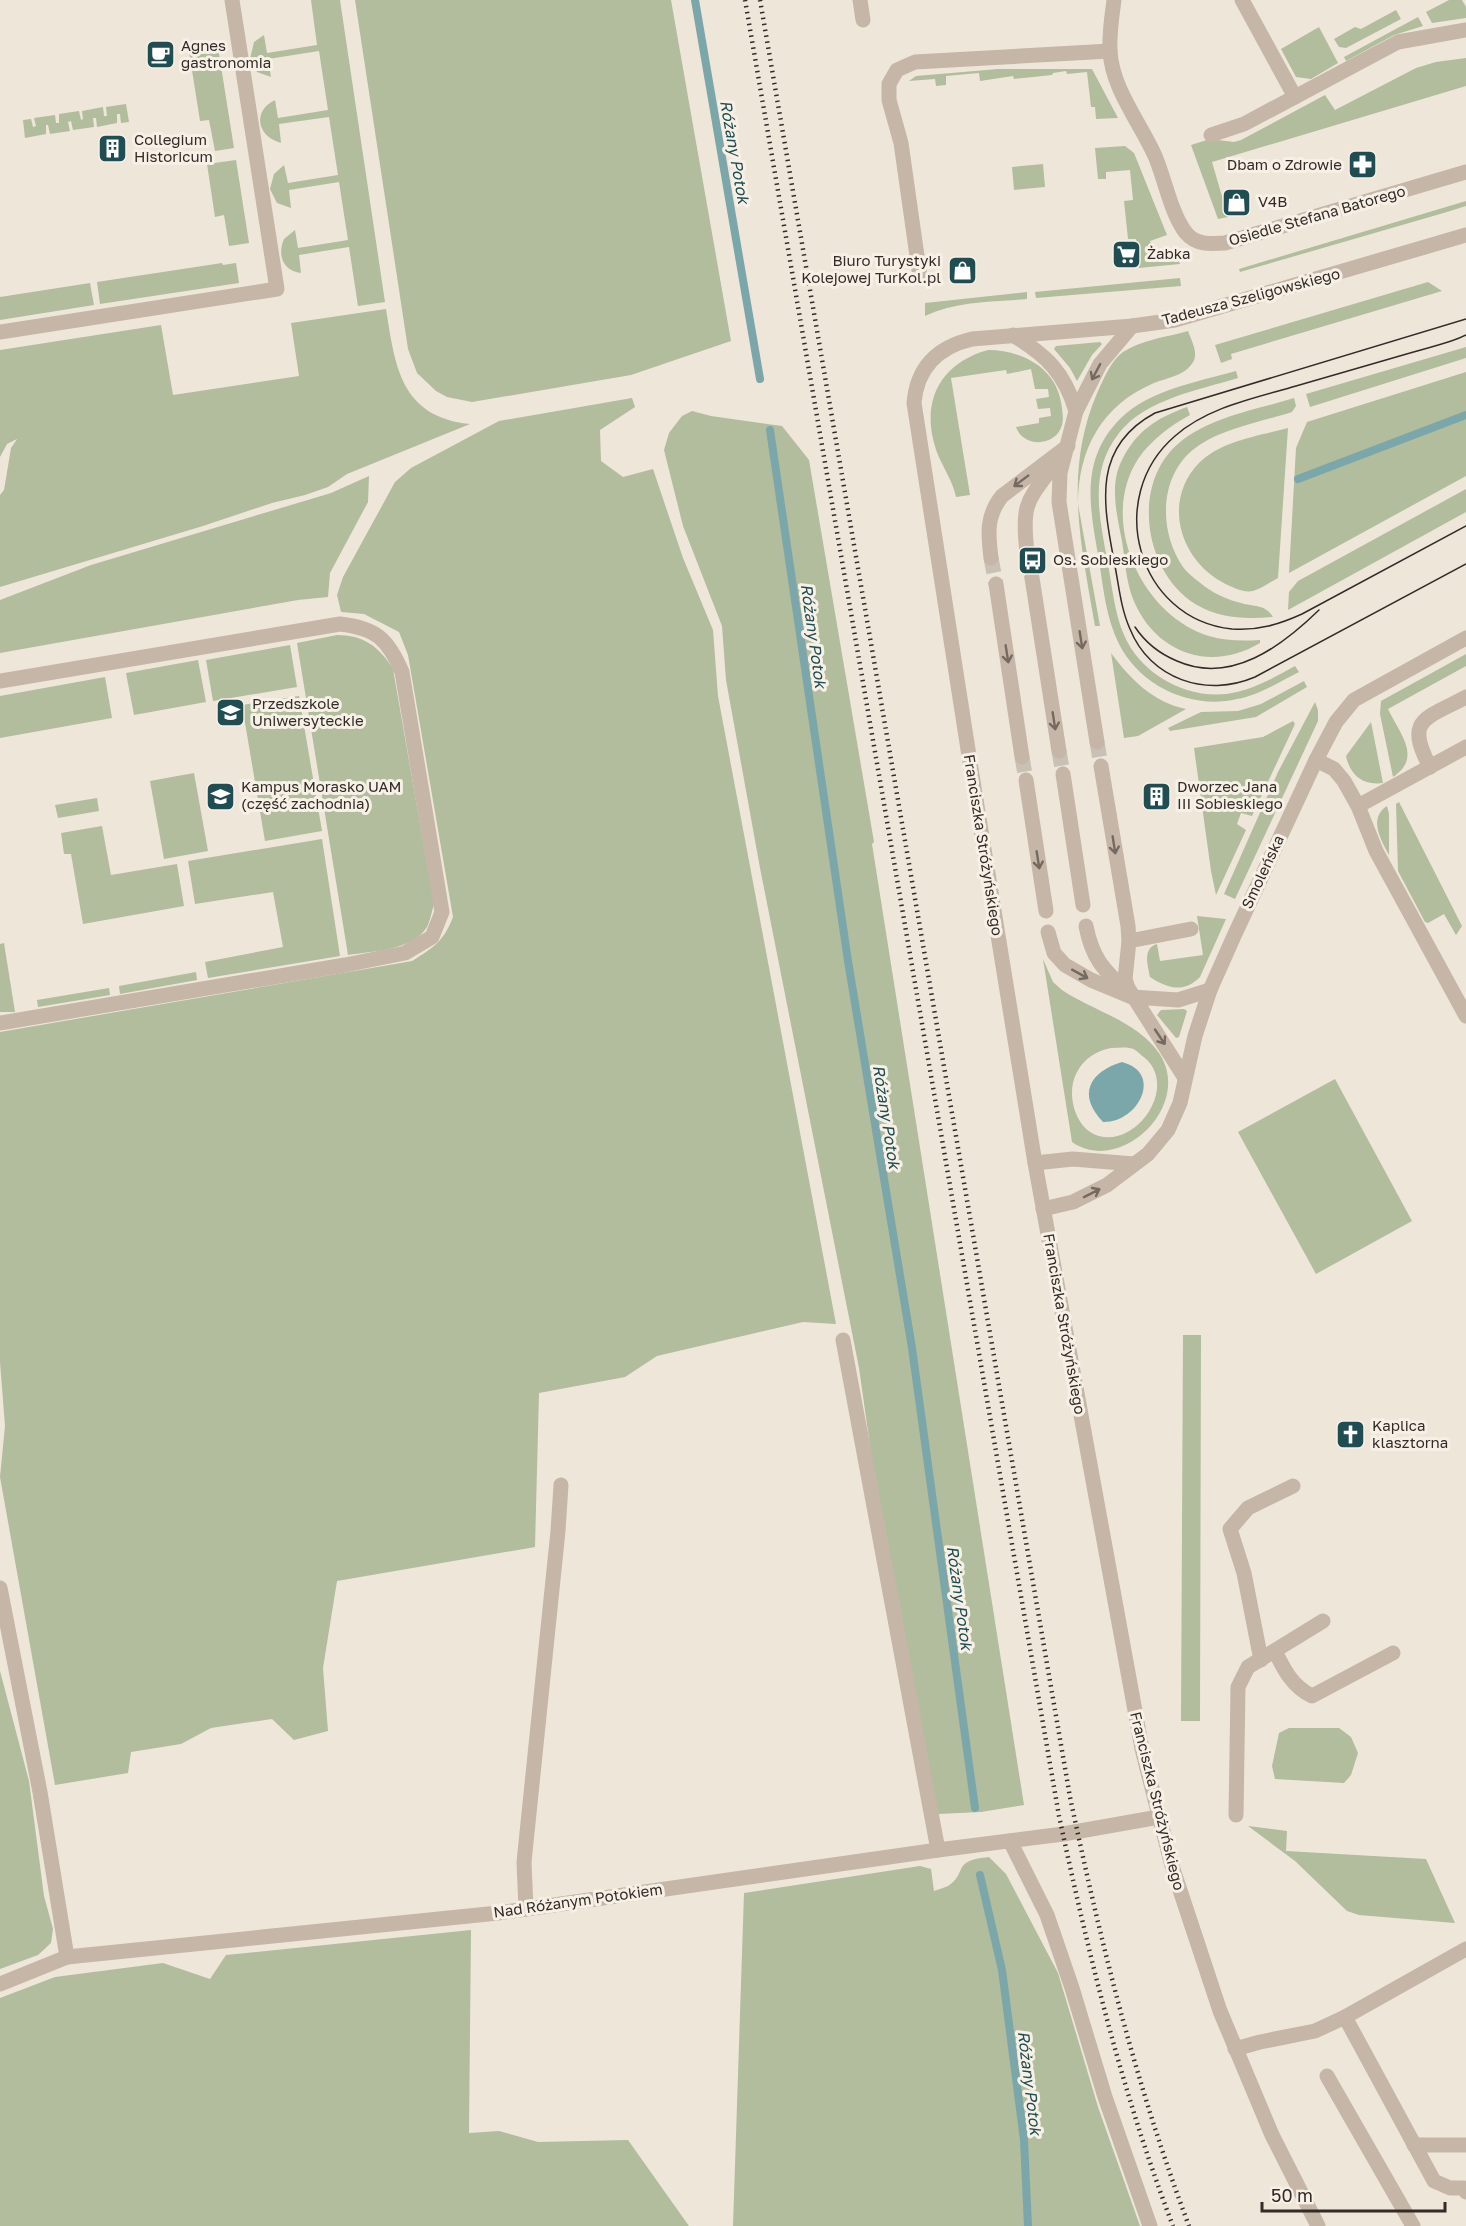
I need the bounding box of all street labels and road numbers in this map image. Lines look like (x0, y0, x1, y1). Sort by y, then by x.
street label: Osiedle Stefana Batorego (1226, 181, 1407, 249)
street label: Tadeusza Szeligowskiego (1160, 264, 1342, 328)
street label: Franciszka Stróżyńskiego (961, 753, 1007, 937)
street label: Smoleńska (1237, 832, 1287, 911)
street label: Franciszka Stróżyńskiego (1040, 1232, 1090, 1416)
street label: Franciszka Stróżyńskiego (1127, 1710, 1189, 1892)
street label: Nad Różanym Potokiem (492, 1879, 664, 1921)

